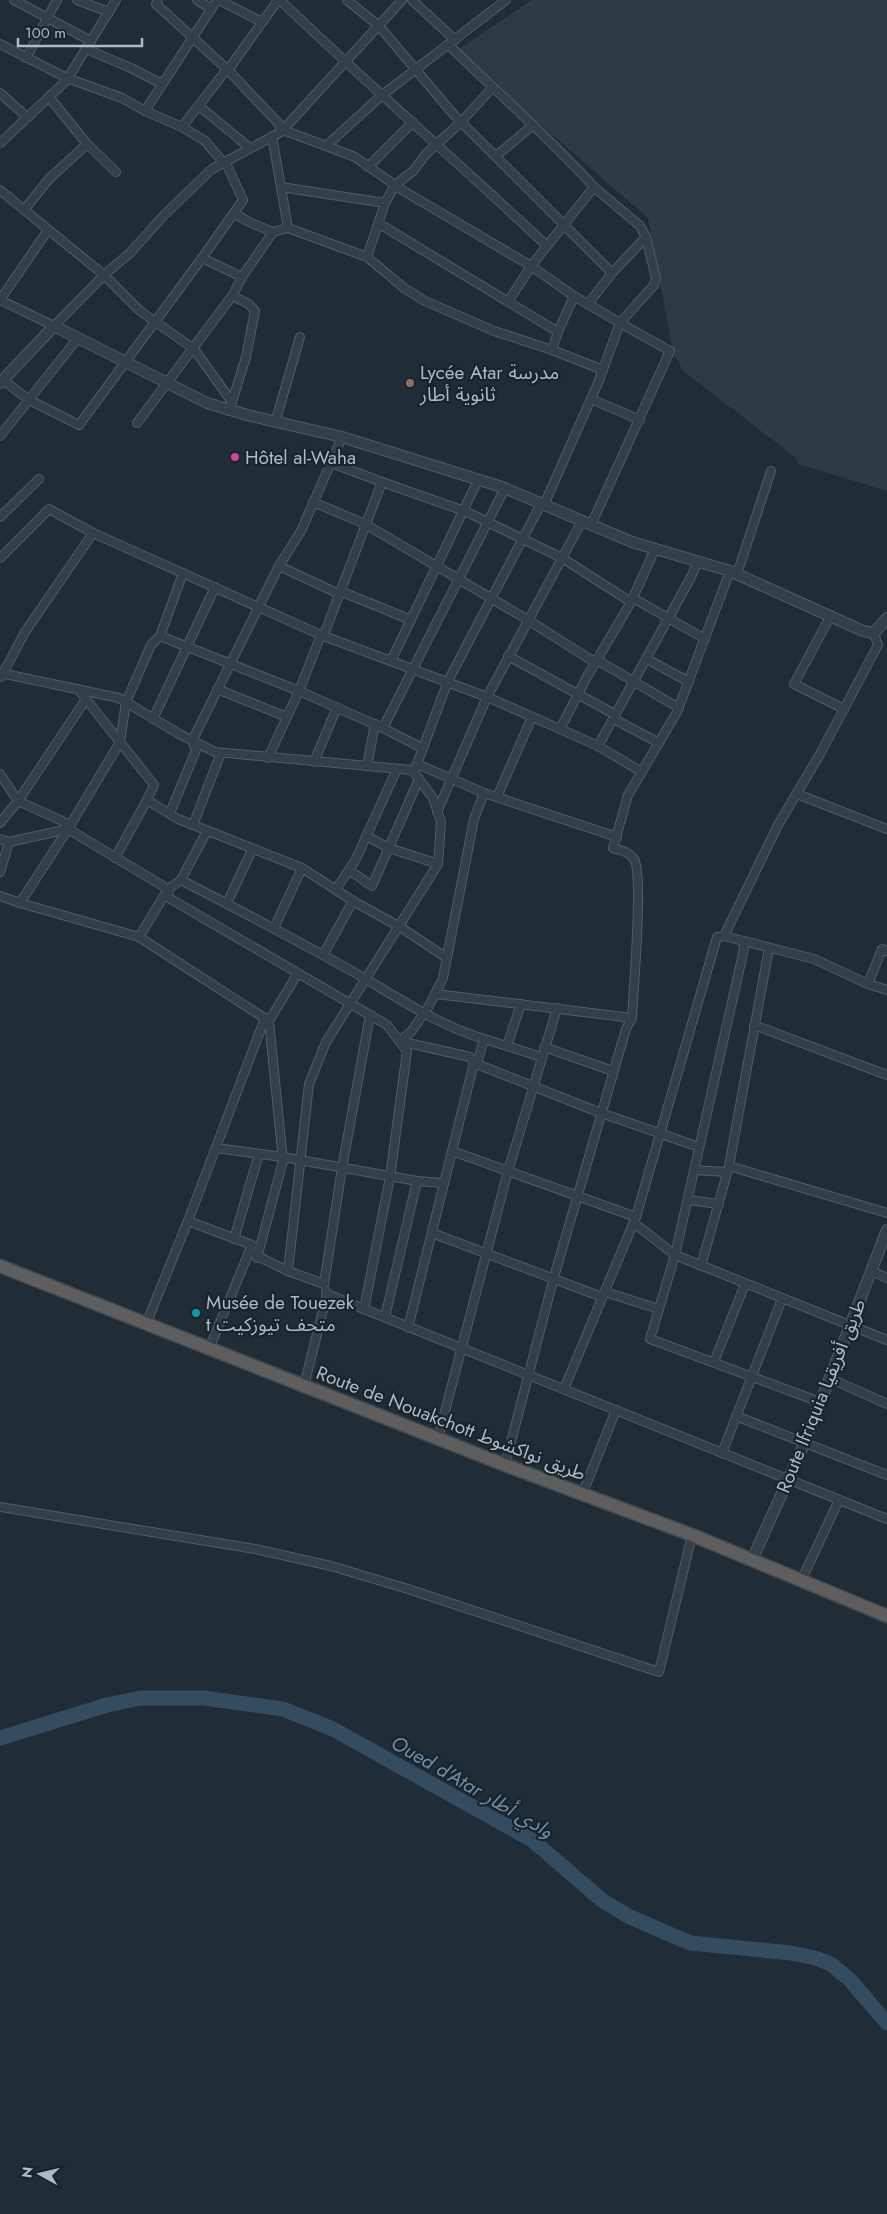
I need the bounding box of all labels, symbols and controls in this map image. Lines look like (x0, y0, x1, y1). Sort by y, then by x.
scale bar (18, 15, 141, 47)
text: 100 m (25, 22, 66, 44)
place label: Lycée Atar مدرسة ثانوية أطار (419, 359, 559, 408)
marker: Lycée Atar مدرسة ثانوية أطار (404, 377, 416, 389)
place label: Hôtel al-Waha (245, 444, 356, 471)
marker: Hôtel al-Waha (229, 451, 241, 463)
place label: Musée de Touezek t متحف تيوزكيت (206, 1289, 355, 1338)
street label: Route Ifriquia طريق أفريقيا (770, 1295, 872, 1497)
marker: Musée de Touezek t متحف تيوزكيت (190, 1307, 202, 1319)
street label: Route de Nouakchott طريق نواكشوط (312, 1359, 590, 1487)
water label: Oued d'Atar وادي أطار (385, 1729, 559, 1846)
north arrow (15, 2149, 65, 2199)
text: N (16, 2165, 38, 2179)

